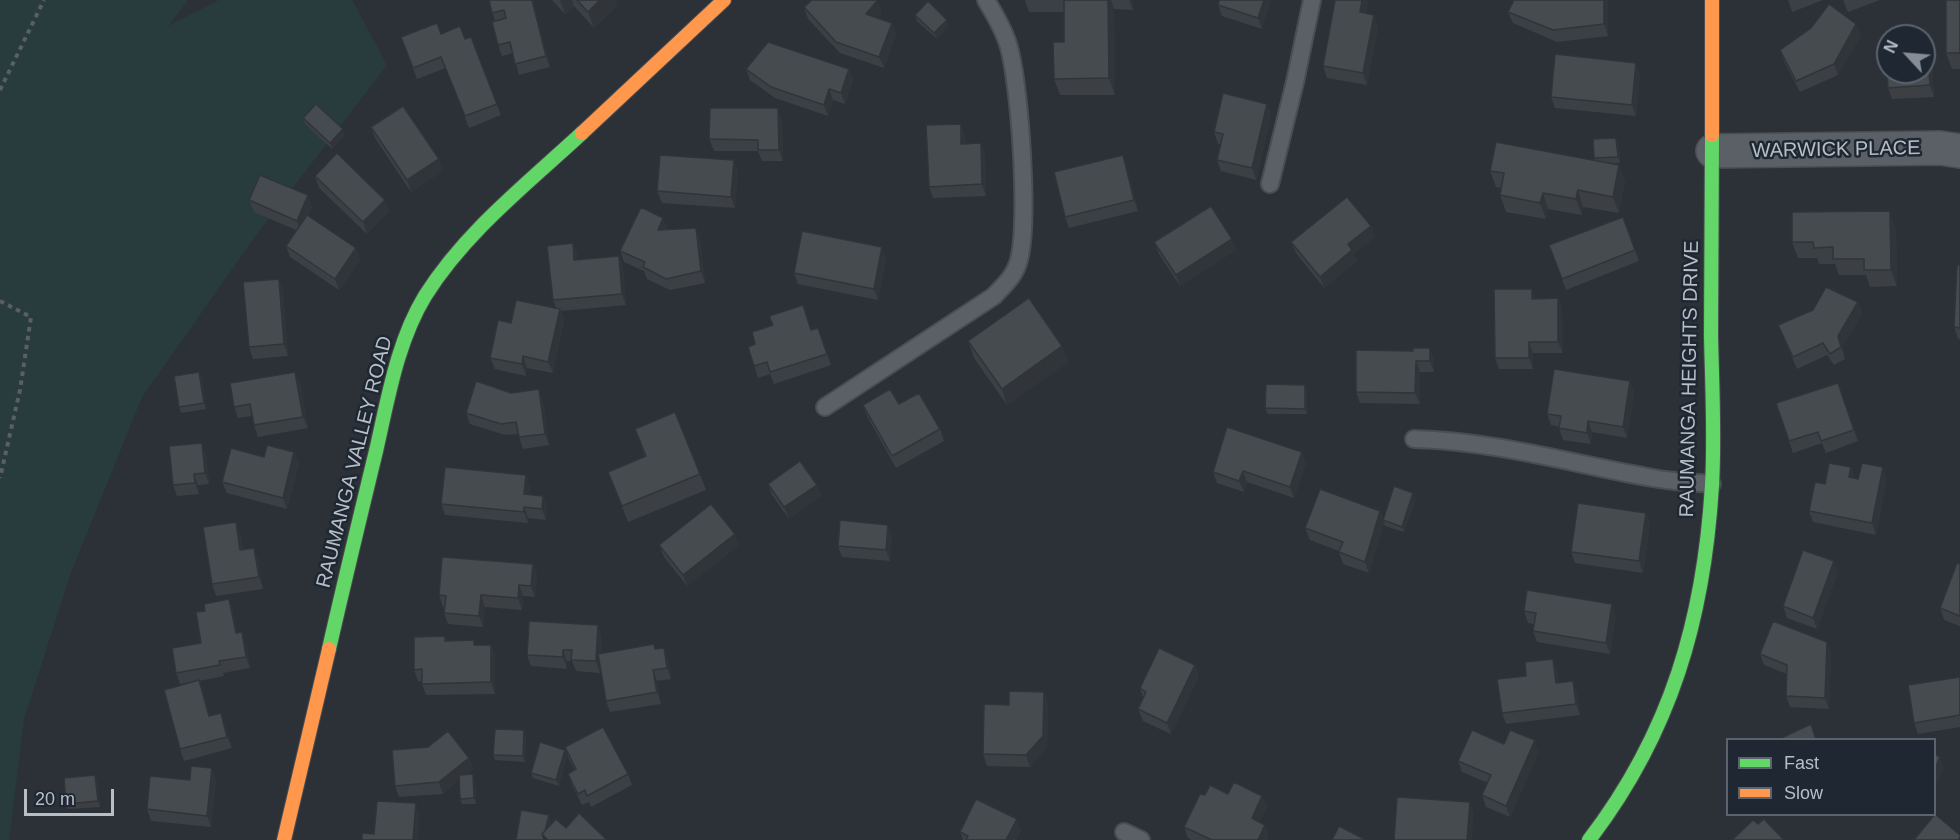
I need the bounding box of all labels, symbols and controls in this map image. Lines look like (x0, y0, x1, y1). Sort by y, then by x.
north arrow (1876, 24, 1936, 84)
text: N (1881, 38, 1901, 56)
street label: WARWICK PLACE (1751, 137, 1921, 163)
street label: RAUMANGA HEIGHTS DRIVE (1676, 240, 1704, 518)
street label: RAUMANGA VALLEY ROAD (312, 334, 398, 590)
legend (1726, 738, 1936, 816)
text: Fast (1784, 753, 1819, 773)
scale bar (27, 777, 117, 815)
text: Slow (1784, 783, 1823, 803)
text: 20 m (35, 789, 75, 809)

